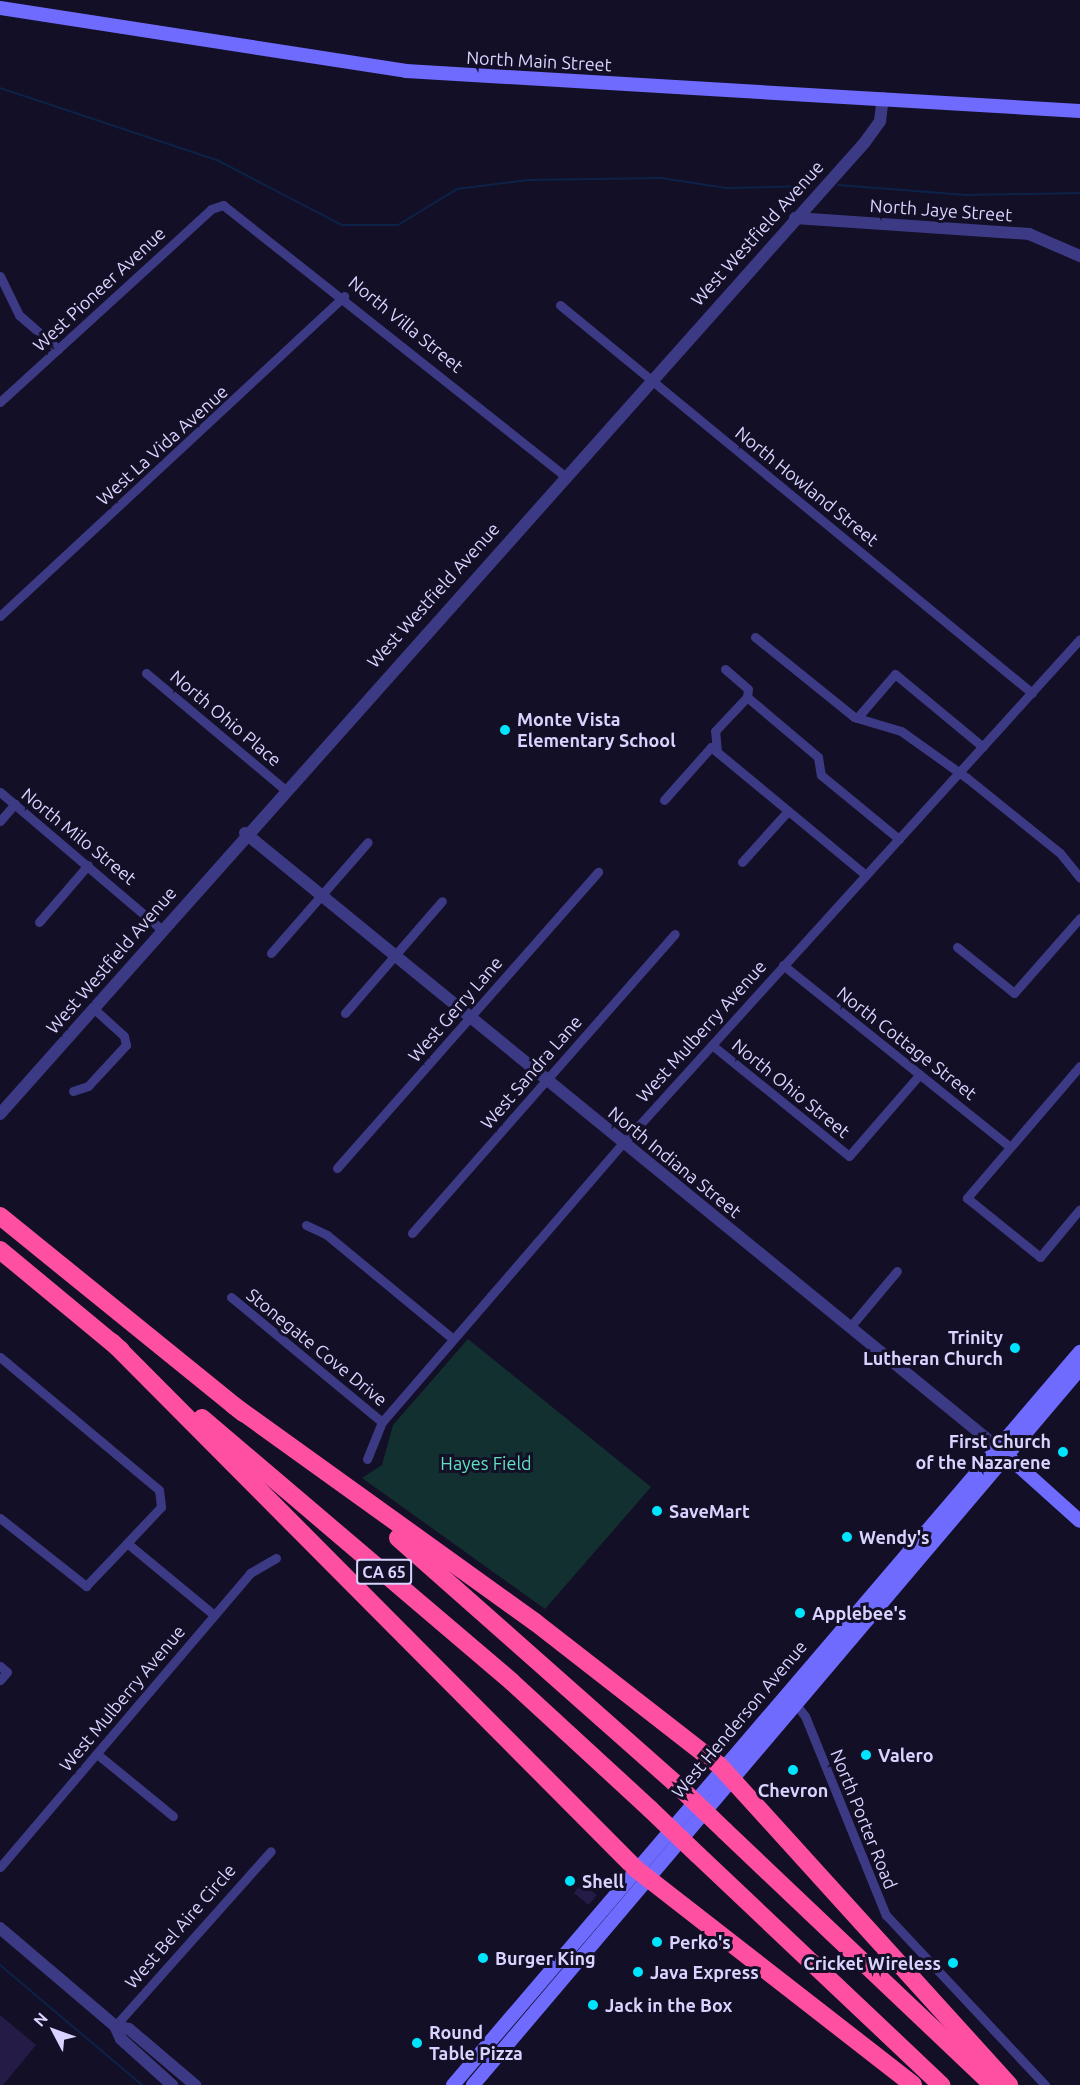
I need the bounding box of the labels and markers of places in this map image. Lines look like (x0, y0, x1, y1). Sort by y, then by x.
place label: Monte Vista Elementary School (517, 709, 676, 752)
marker: Monte Vista Elementary School (498, 723, 512, 737)
place label: Trinity Lutheran Church (863, 1327, 1003, 1370)
marker: Trinity Lutheran Church (1008, 1341, 1022, 1355)
place label: First Church of the Nazarene (915, 1431, 1051, 1474)
marker: First Church of the Nazarene (1056, 1445, 1070, 1459)
place label: SaveMart (669, 1500, 750, 1522)
marker: SaveMart (650, 1504, 664, 1518)
place label: Wendy's (859, 1526, 930, 1548)
marker: Wendy's (840, 1530, 854, 1544)
place label: Applebee's (812, 1602, 906, 1624)
marker: Applebee's (793, 1606, 807, 1620)
place label: Valero (878, 1744, 934, 1766)
marker: Valero (859, 1748, 873, 1762)
marker: Chevron (786, 1763, 800, 1777)
place label: Chevron (758, 1779, 828, 1801)
place label: Shell (582, 1870, 624, 1892)
marker: Shell (563, 1874, 577, 1888)
place label: Perko's (669, 1931, 731, 1953)
marker: Perko's (650, 1935, 664, 1949)
place label: Burger King (495, 1947, 596, 1969)
marker: Burger King (476, 1951, 490, 1965)
place label: Cricket Wireless (803, 1952, 941, 1974)
marker: Cricket Wireless (946, 1956, 960, 1970)
place label: Java Express (650, 1961, 759, 1983)
marker: Java Express (631, 1965, 645, 1979)
place label: Jack in the Box (605, 1994, 732, 2016)
marker: Jack in the Box (586, 1998, 600, 2012)
place label: Round Table Pizza (429, 2022, 523, 2064)
marker: Round Table Pizza (410, 2036, 424, 2050)

